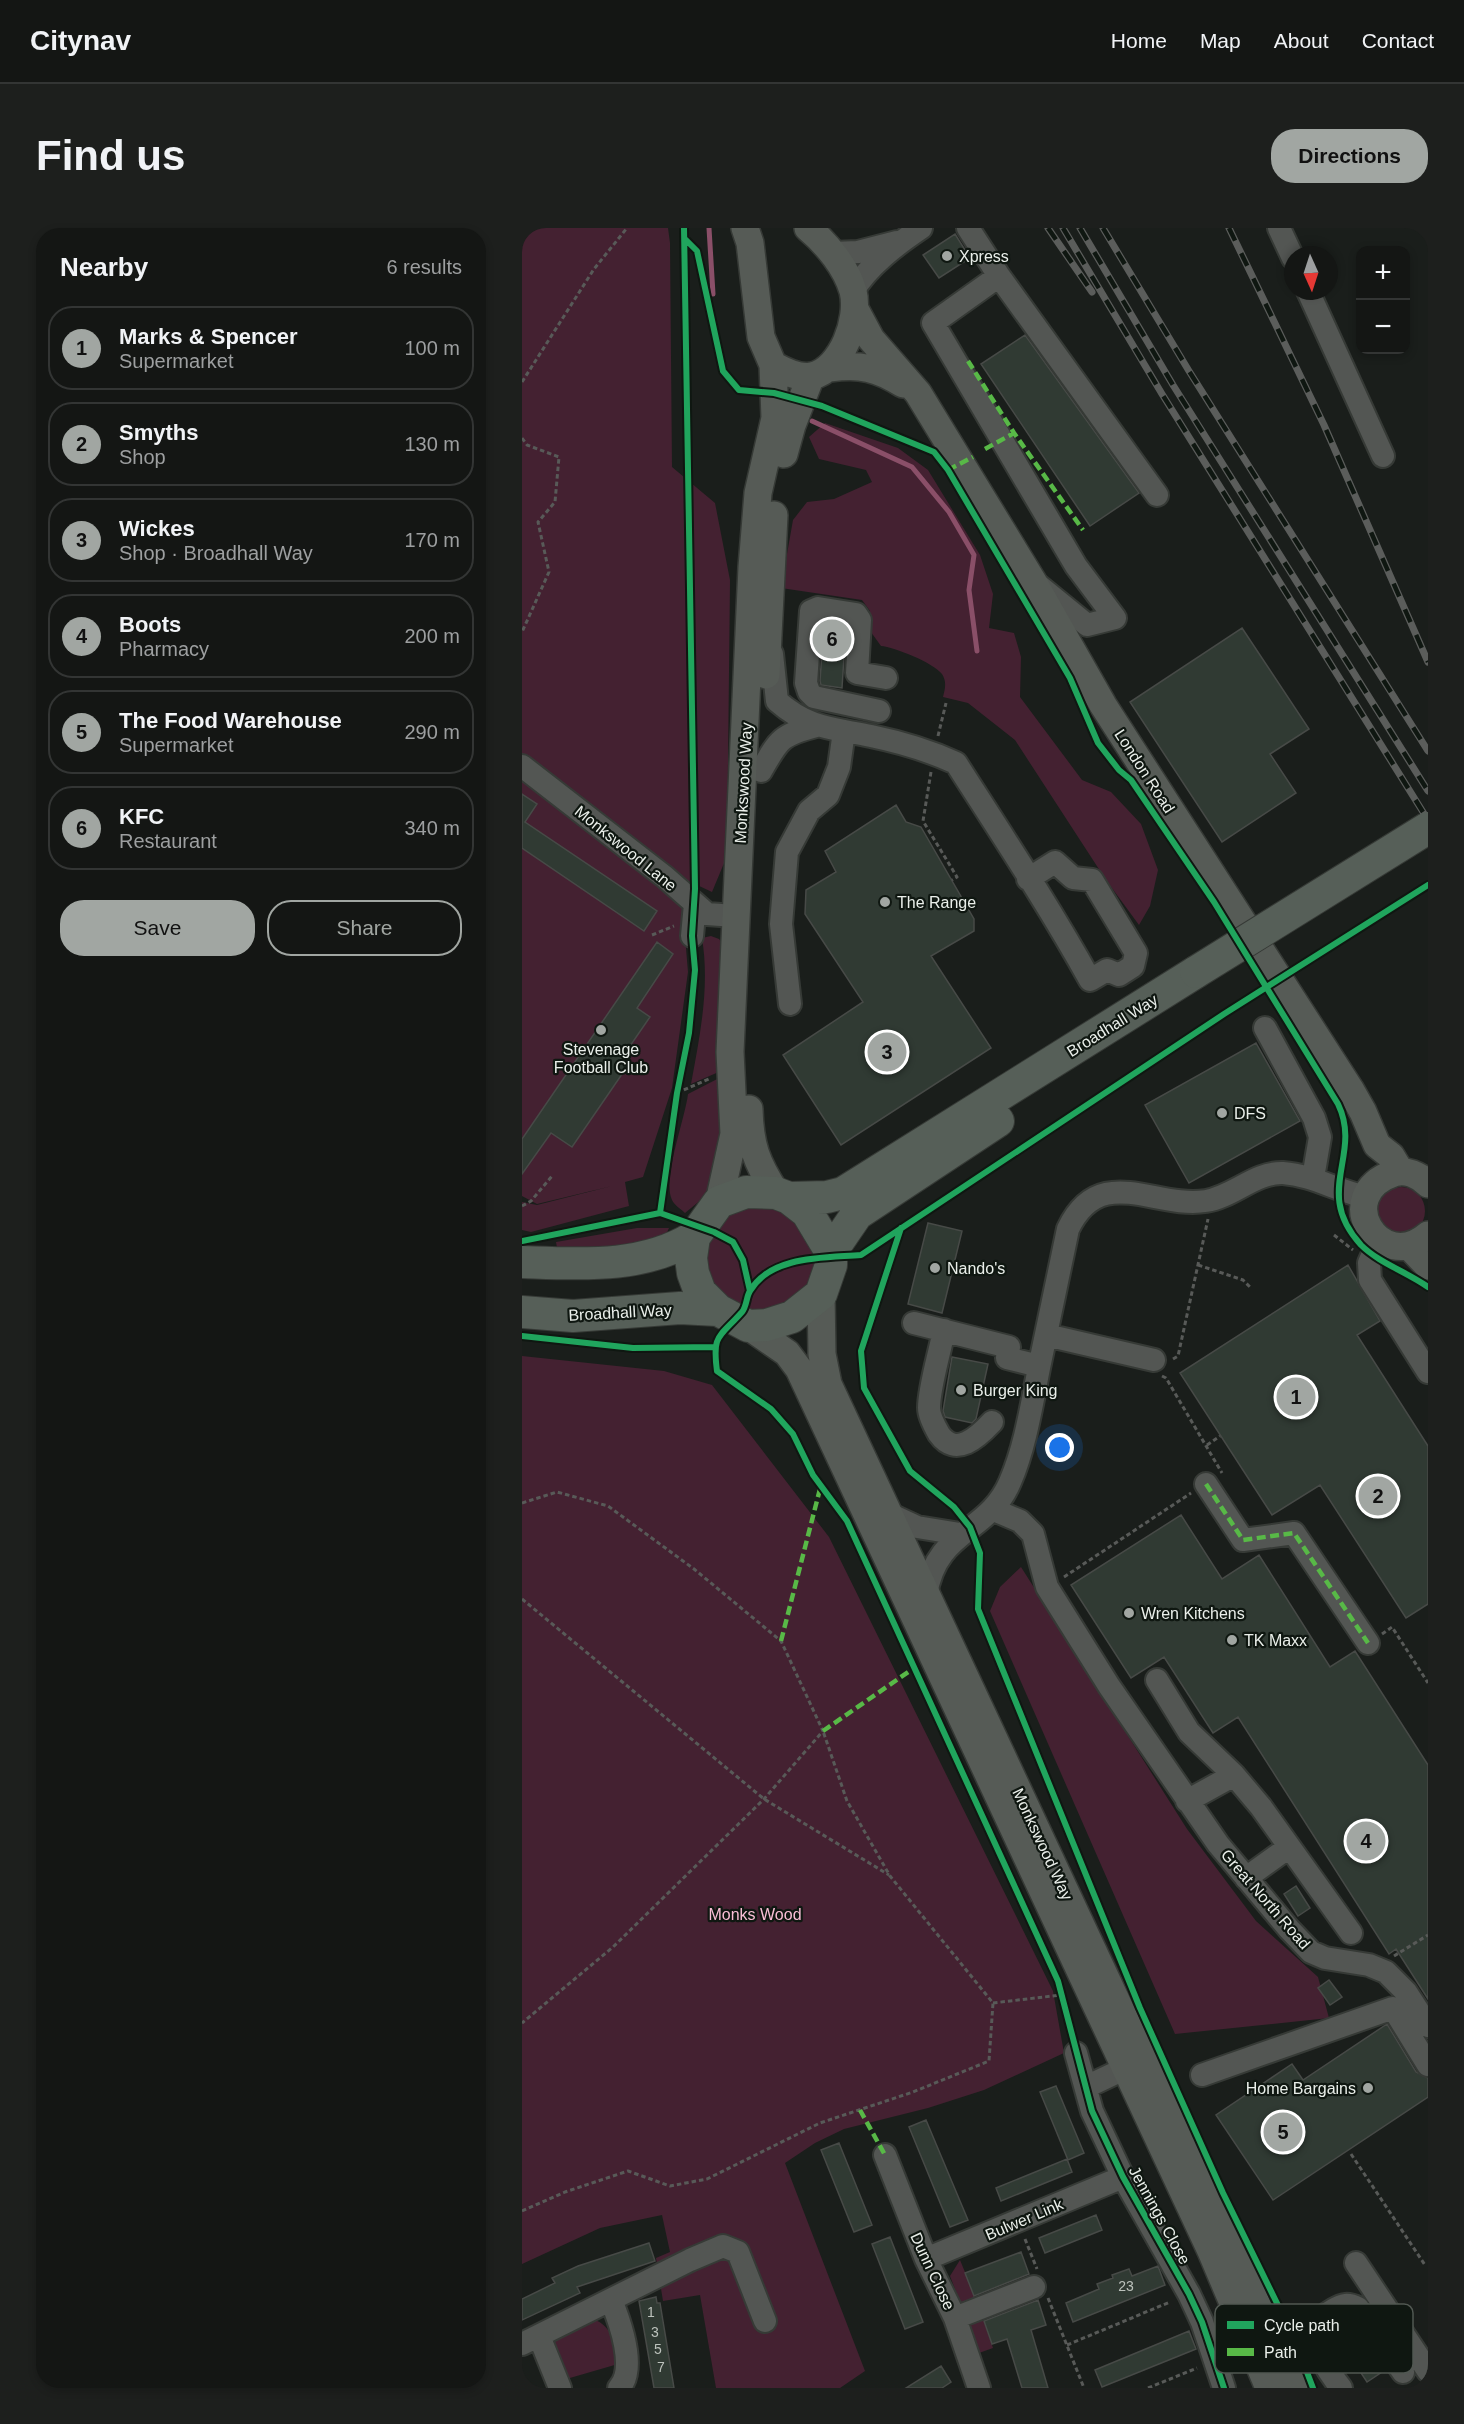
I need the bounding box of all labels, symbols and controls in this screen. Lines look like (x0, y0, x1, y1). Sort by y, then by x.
text: Citynav (30, 25, 131, 56)
text: Home (1111, 29, 1167, 52)
text: Map (1200, 29, 1241, 52)
text: About (1274, 29, 1329, 52)
text: Contact (1362, 29, 1434, 52)
button: Directions (1271, 129, 1428, 183)
text: Find us (36, 132, 185, 179)
north arrow (1284, 246, 1338, 300)
map controls (1356, 246, 1410, 354)
button: + (1356, 246, 1410, 300)
place label: Xpress (959, 248, 1009, 265)
marker: Xpress (940, 249, 954, 263)
text: Nearby (60, 252, 148, 282)
text: 6 results (386, 256, 462, 278)
button: − (1356, 300, 1410, 354)
text: Marks & Spencer (119, 324, 298, 349)
text: 1 (76, 337, 87, 359)
text: 100 m (404, 337, 460, 359)
text: Supermarket (119, 350, 234, 372)
text: Smyths (119, 420, 198, 445)
text: 2 (76, 433, 87, 455)
text: 130 m (404, 433, 460, 455)
text: Shop (119, 446, 166, 468)
text: Wickes (119, 516, 195, 541)
text: 3 (76, 529, 87, 551)
text: 170 m (404, 529, 460, 551)
text: Shop · Broadhall Way (119, 542, 313, 564)
text: Boots (119, 612, 181, 637)
pin: 6 (812, 616, 852, 662)
text: 4 (76, 625, 87, 647)
text: 200 m (404, 625, 460, 647)
text: Pharmacy (119, 638, 209, 660)
text: The Food Warehouse (119, 708, 342, 733)
text: 5 (76, 721, 87, 743)
text: 290 m (404, 721, 460, 743)
street label: Monkswood Way (732, 722, 755, 844)
street label: London Road (1111, 726, 1178, 816)
text: Supermarket (119, 734, 234, 756)
street label: Monkswood Lane (572, 802, 680, 895)
text: KFC (119, 804, 164, 829)
text: 6 (76, 817, 87, 839)
text: 340 m (404, 817, 460, 839)
text: Restaurant (119, 830, 217, 852)
place label: The Range (897, 894, 976, 911)
marker: The Range (878, 895, 892, 909)
button: Save (60, 900, 255, 956)
button: Share (267, 900, 462, 956)
street label: Broadhall Way (1064, 991, 1161, 1060)
marker: Stevenage Football Club (594, 1023, 608, 1037)
pin: 3 (868, 1030, 907, 1074)
place label: Stevenage Football Club (554, 1041, 648, 1076)
place label: DFS (1234, 1105, 1266, 1122)
marker: DFS (1215, 1106, 1229, 1120)
place label: Nando's (947, 1260, 1005, 1277)
marker: Nando's (928, 1261, 942, 1275)
street label: Broadhall Way (568, 1301, 672, 1324)
pin: 1 (1276, 1374, 1316, 1420)
place label: Burger King (973, 1382, 1058, 1399)
marker: Burger King (954, 1383, 968, 1397)
your location (1045, 1433, 1074, 1462)
pin: 2 (1358, 1474, 1398, 1518)
place label: Wren Kitchens (1141, 1605, 1245, 1622)
marker: Wren Kitchens (1122, 1606, 1136, 1620)
place label: TK Maxx (1244, 1632, 1307, 1649)
marker: TK Maxx (1225, 1633, 1239, 1647)
street label: Monkswood Way (1009, 1786, 1076, 1903)
pin: 4 (1346, 1818, 1386, 1864)
street label: Great North Road (1218, 1846, 1313, 1953)
park label: Monks Wood (708, 1906, 802, 1923)
place label: Home Bargains (1246, 2080, 1356, 2097)
marker: Home Bargains (1361, 2081, 1375, 2095)
pin: 5 (1264, 2110, 1302, 2154)
street label: Jennings Close (1126, 2163, 1194, 2267)
street label: Bulwer Link (983, 2195, 1067, 2243)
street label: Dunn Close (907, 2230, 958, 2313)
house number: 23 (1118, 2278, 1134, 2294)
house number: 1 (647, 2304, 655, 2320)
legend (1215, 2304, 1413, 2373)
text: Cycle path (1264, 2317, 1340, 2334)
house number: 3 (651, 2324, 659, 2340)
house number: 5 (654, 2341, 662, 2357)
text: Path (1264, 2344, 1297, 2361)
house number: 7 (657, 2359, 665, 2375)

